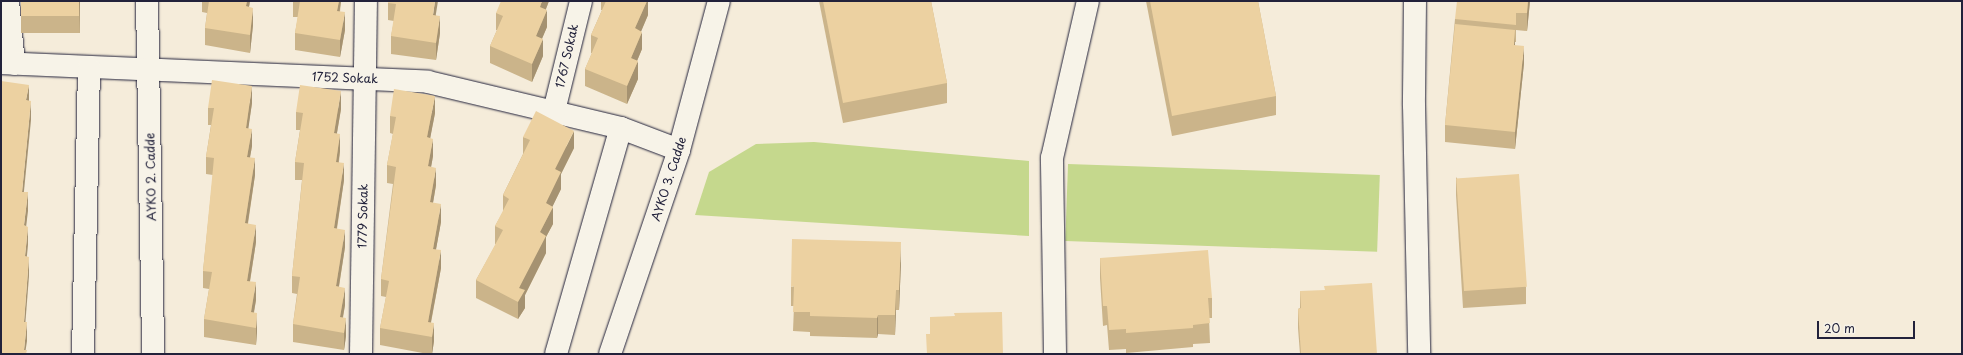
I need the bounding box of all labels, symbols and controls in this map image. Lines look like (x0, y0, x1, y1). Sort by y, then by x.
street label: 1767 Sokak (553, 23, 581, 89)
street label: 1752 Sokak (311, 70, 379, 86)
street label: AYKO 2. Cadde (143, 132, 159, 222)
street label: AYKO 3. Cadde (648, 135, 690, 223)
street label: 1779 Sokak (355, 184, 371, 248)
scale bar (1819, 313, 1917, 339)
text: 20 m (1824, 319, 1855, 337)

